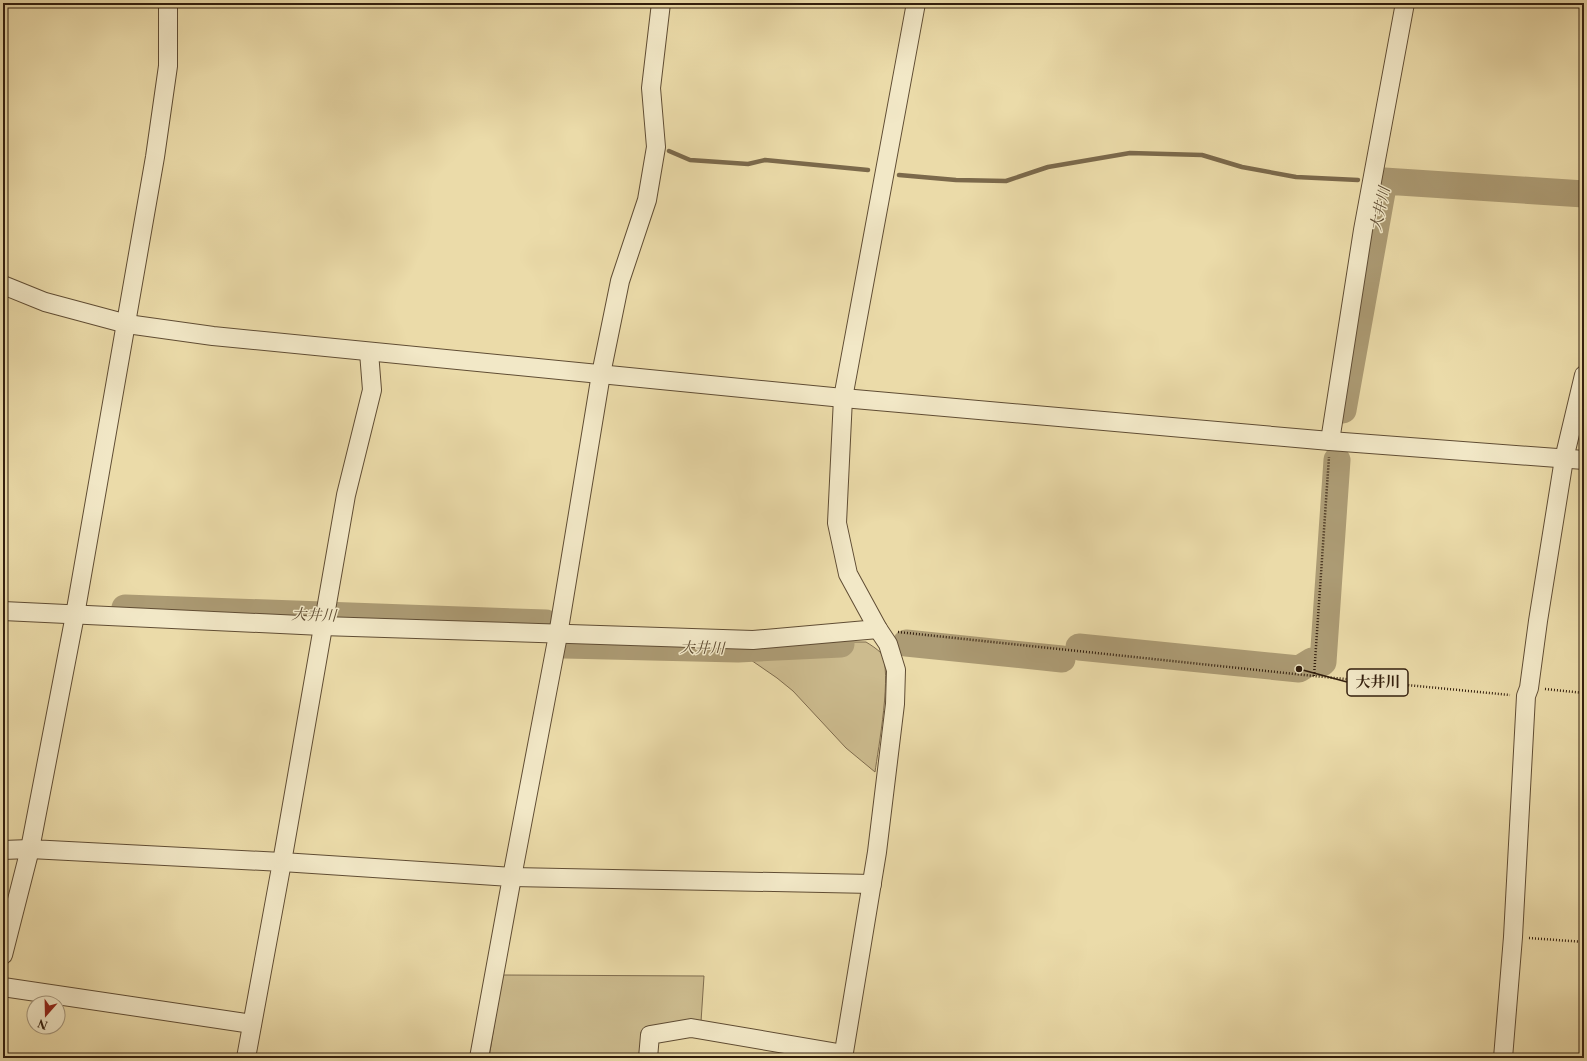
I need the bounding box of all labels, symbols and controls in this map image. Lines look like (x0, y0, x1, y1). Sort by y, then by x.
water label: 大井川 (1366, 183, 1394, 233)
water label: 大井川 (291, 604, 339, 625)
water label: 大井川 (679, 638, 727, 657)
callout: 大井川 (1347, 669, 1408, 696)
text: 大井川 (1355, 672, 1401, 691)
north arrow (26, 995, 66, 1035)
text: N (35, 1016, 49, 1033)

